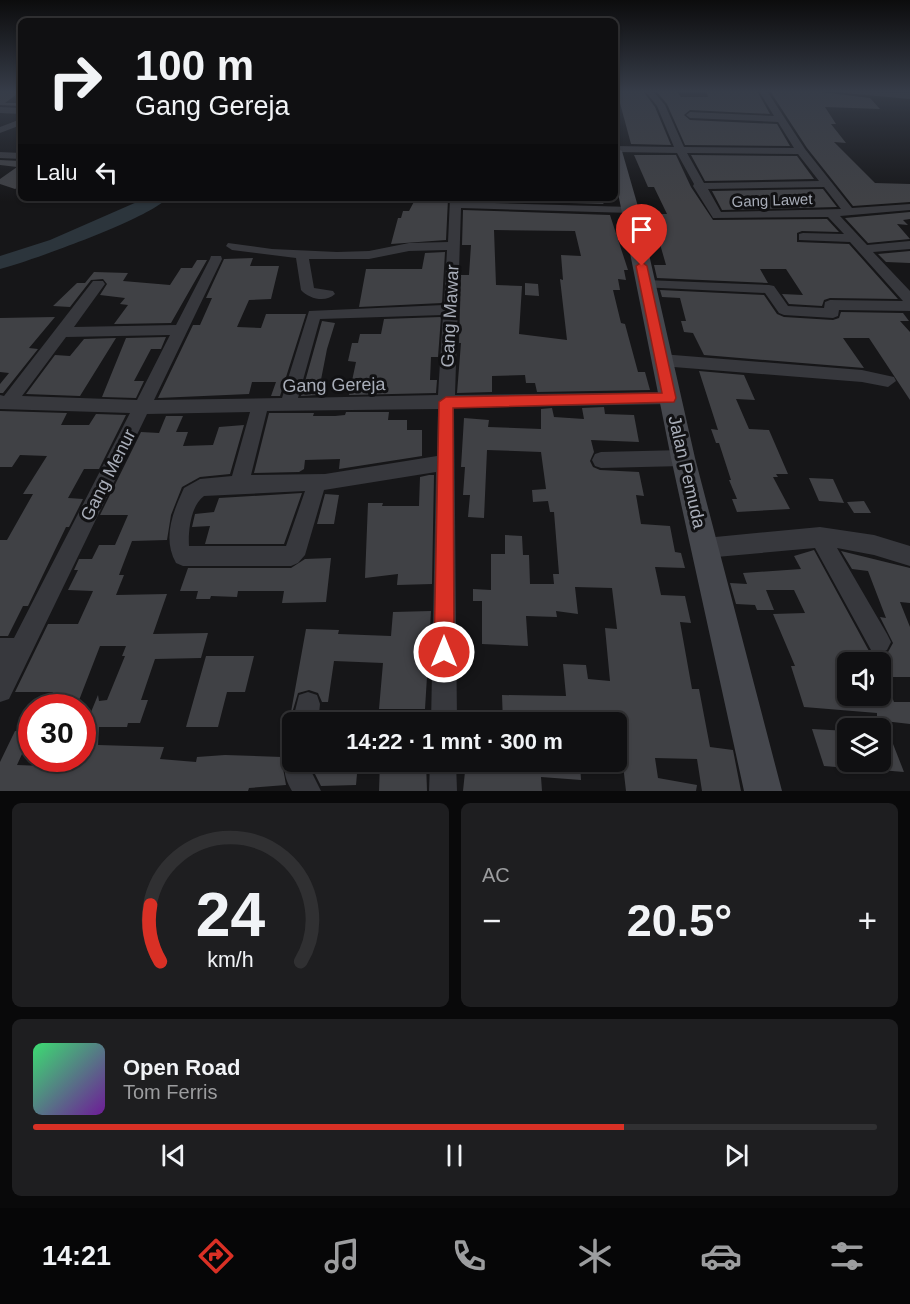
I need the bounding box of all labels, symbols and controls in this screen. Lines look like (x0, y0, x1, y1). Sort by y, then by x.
icon: right (36, 42, 114, 120)
text: 100 m (135, 42, 254, 89)
text: Gang Gereja (135, 91, 290, 121)
icon: left (90, 156, 123, 189)
text: Lalu (36, 160, 78, 185)
street label: Gang Lawet (731, 190, 814, 210)
pin (616, 204, 667, 266)
icon: arrive (625, 213, 658, 246)
street label: Gang Mawar (437, 264, 463, 368)
street label: Gang Gereja (282, 374, 387, 396)
street label: Jalan Pemuda (664, 414, 710, 531)
street label: Gang Menur (76, 426, 140, 524)
position arrow (412, 620, 476, 684)
map controls (837, 652, 891, 772)
button: sound (837, 652, 891, 706)
speed limit sign: 30 (18, 694, 96, 772)
button: layers (837, 718, 891, 772)
text: 14:22 · 1 mnt · 300 m (346, 729, 563, 754)
text: AC (482, 864, 510, 886)
text: 24 (196, 880, 265, 949)
text: 20.5° (627, 895, 732, 946)
text: − (482, 902, 501, 939)
text: + (858, 902, 877, 939)
text: km/h (207, 948, 254, 972)
text: Open Road (123, 1055, 240, 1080)
text: Tom Ferris (123, 1081, 217, 1103)
icon: previous (157, 1139, 190, 1172)
icon: pause (438, 1139, 471, 1172)
icon: next (720, 1139, 753, 1172)
icon: directions (195, 1235, 237, 1277)
icon: music (321, 1235, 363, 1277)
icon: phone (448, 1235, 490, 1277)
icon: climate (574, 1235, 616, 1277)
icon: car (700, 1235, 742, 1277)
icon: filters (826, 1235, 868, 1277)
text: 14:21 (42, 1241, 111, 1271)

